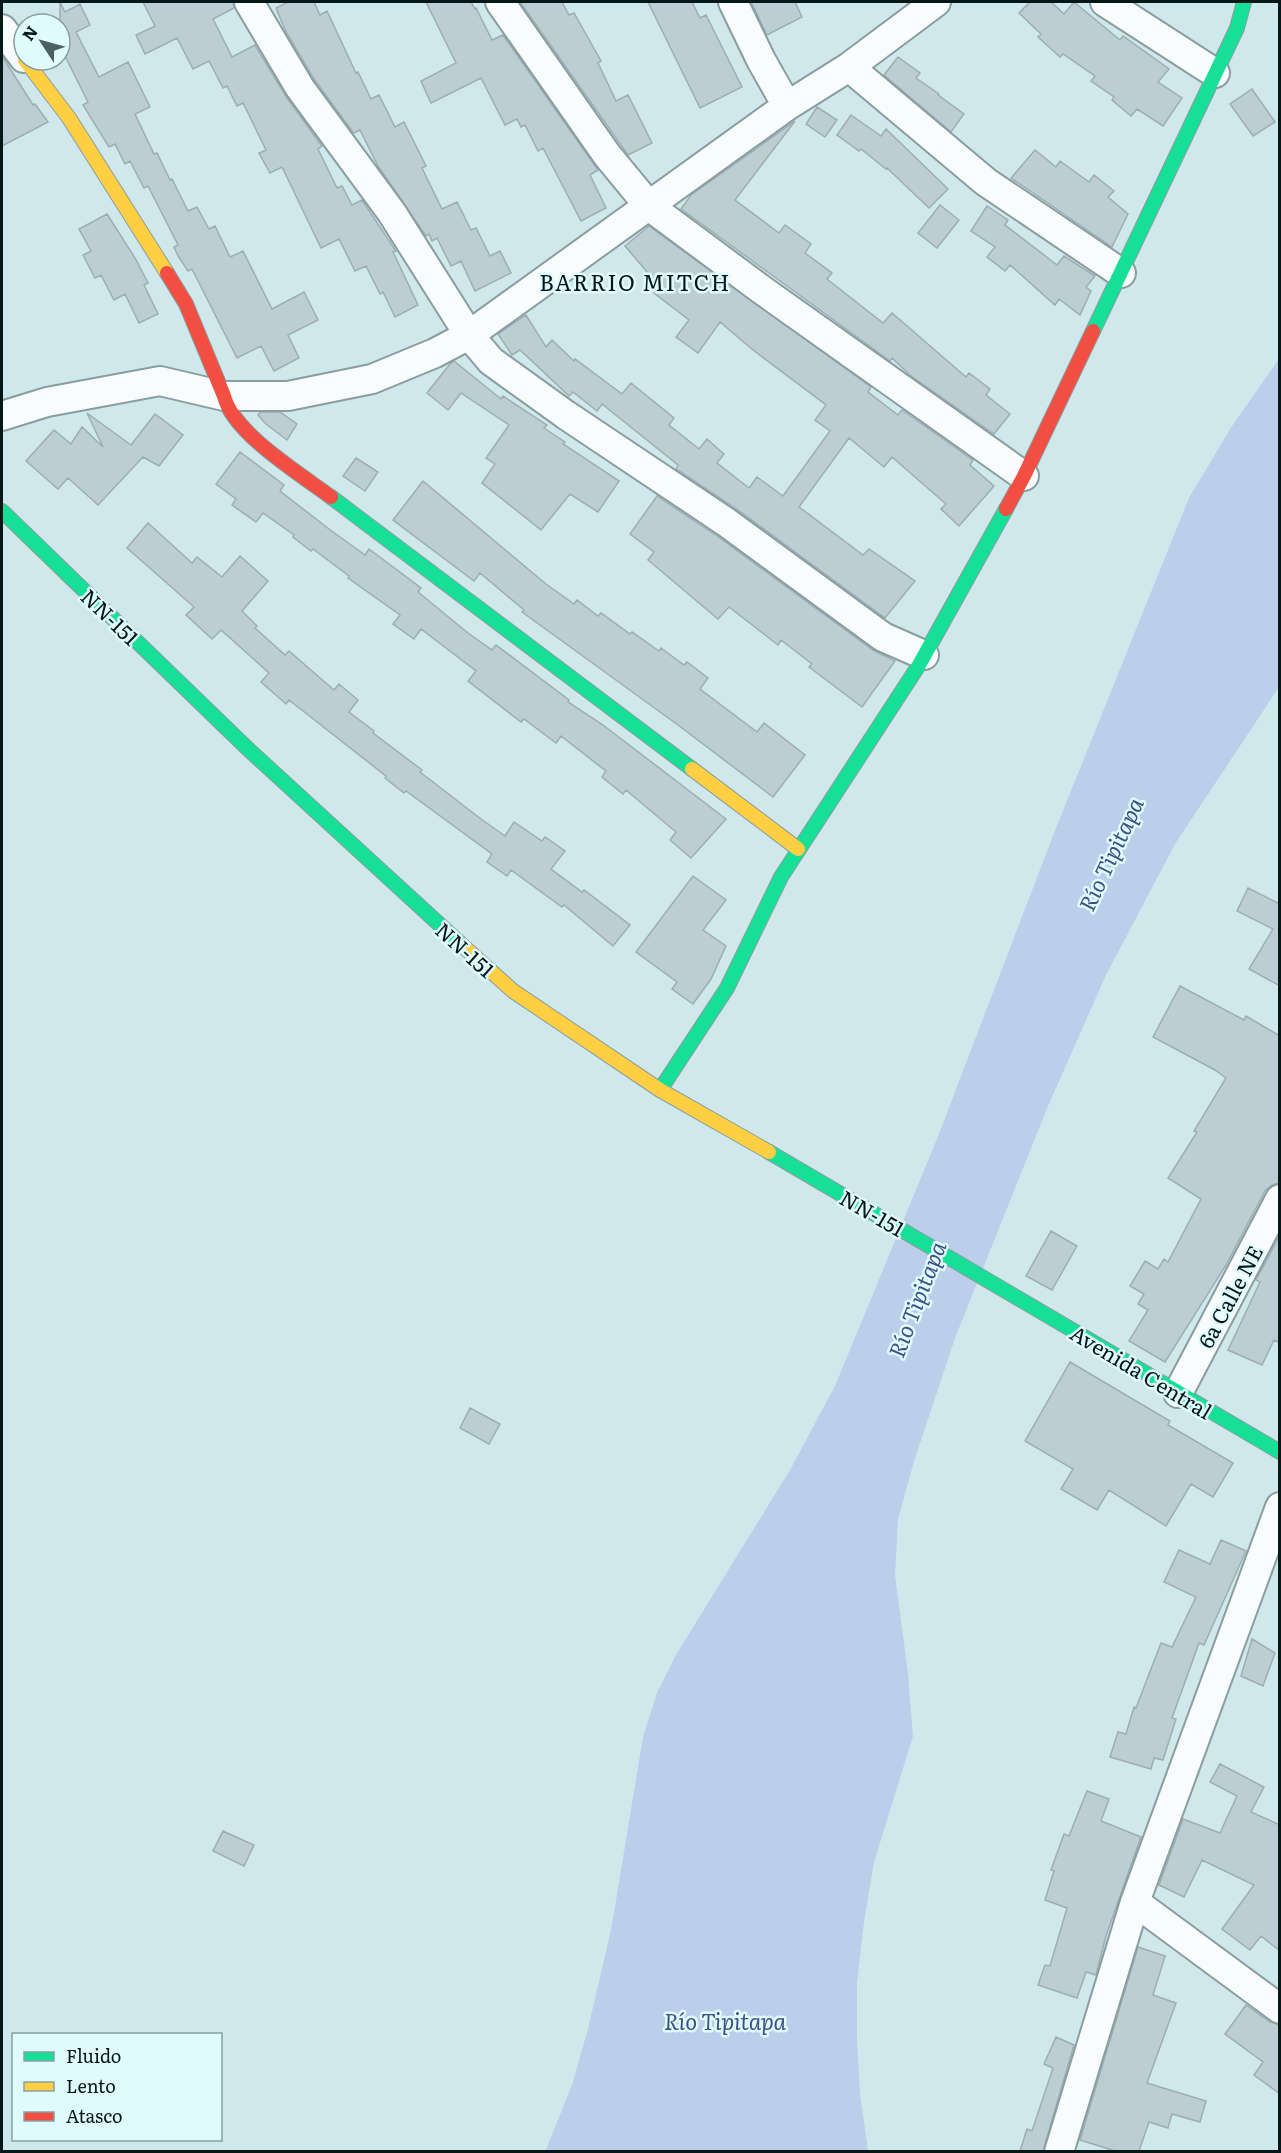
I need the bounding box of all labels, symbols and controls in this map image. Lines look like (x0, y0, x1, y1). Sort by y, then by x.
north arrow (12, 12, 72, 72)
text: N (15, 20, 43, 45)
district label: BARRIO MITCH (539, 265, 731, 298)
street label: NN-151 (75, 580, 147, 652)
water label: Río Tipitapa (1069, 791, 1151, 916)
street label: NN-151 (430, 914, 503, 984)
street label: NN-151 (835, 1181, 912, 1243)
water label: Río Tipitapa (879, 1236, 953, 1362)
street label: 6a Calle NE (1189, 1239, 1269, 1353)
street label: Avenida Central (1065, 1316, 1219, 1426)
water label: Río Tipitapa (664, 2004, 786, 2037)
legend (12, 2033, 222, 2141)
text: Fluido (66, 2042, 121, 2069)
text: Lento (66, 2072, 116, 2099)
text: Atasco (66, 2102, 123, 2129)

